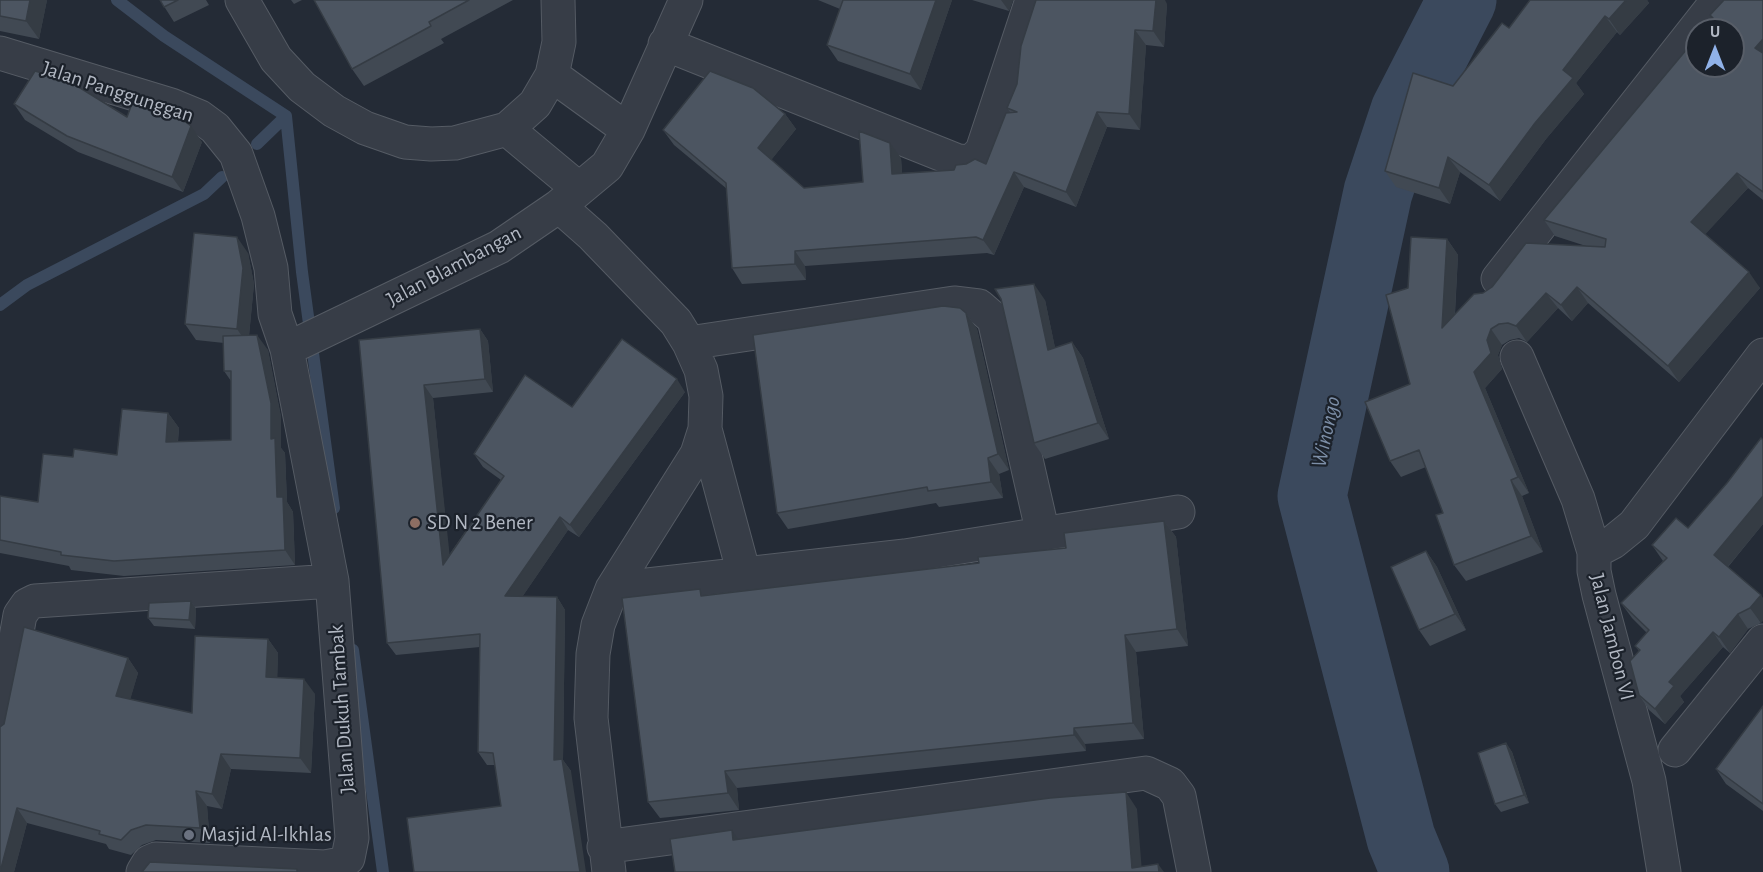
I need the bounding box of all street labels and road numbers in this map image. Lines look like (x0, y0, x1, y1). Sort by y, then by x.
street label: Jalan Panggunggan (39, 56, 197, 128)
street label: Jalan Blambangan (382, 220, 526, 312)
street label: Jalan Jambon VI (1584, 571, 1640, 703)
street label: Jalan Dukuh Tambak (324, 624, 360, 794)

